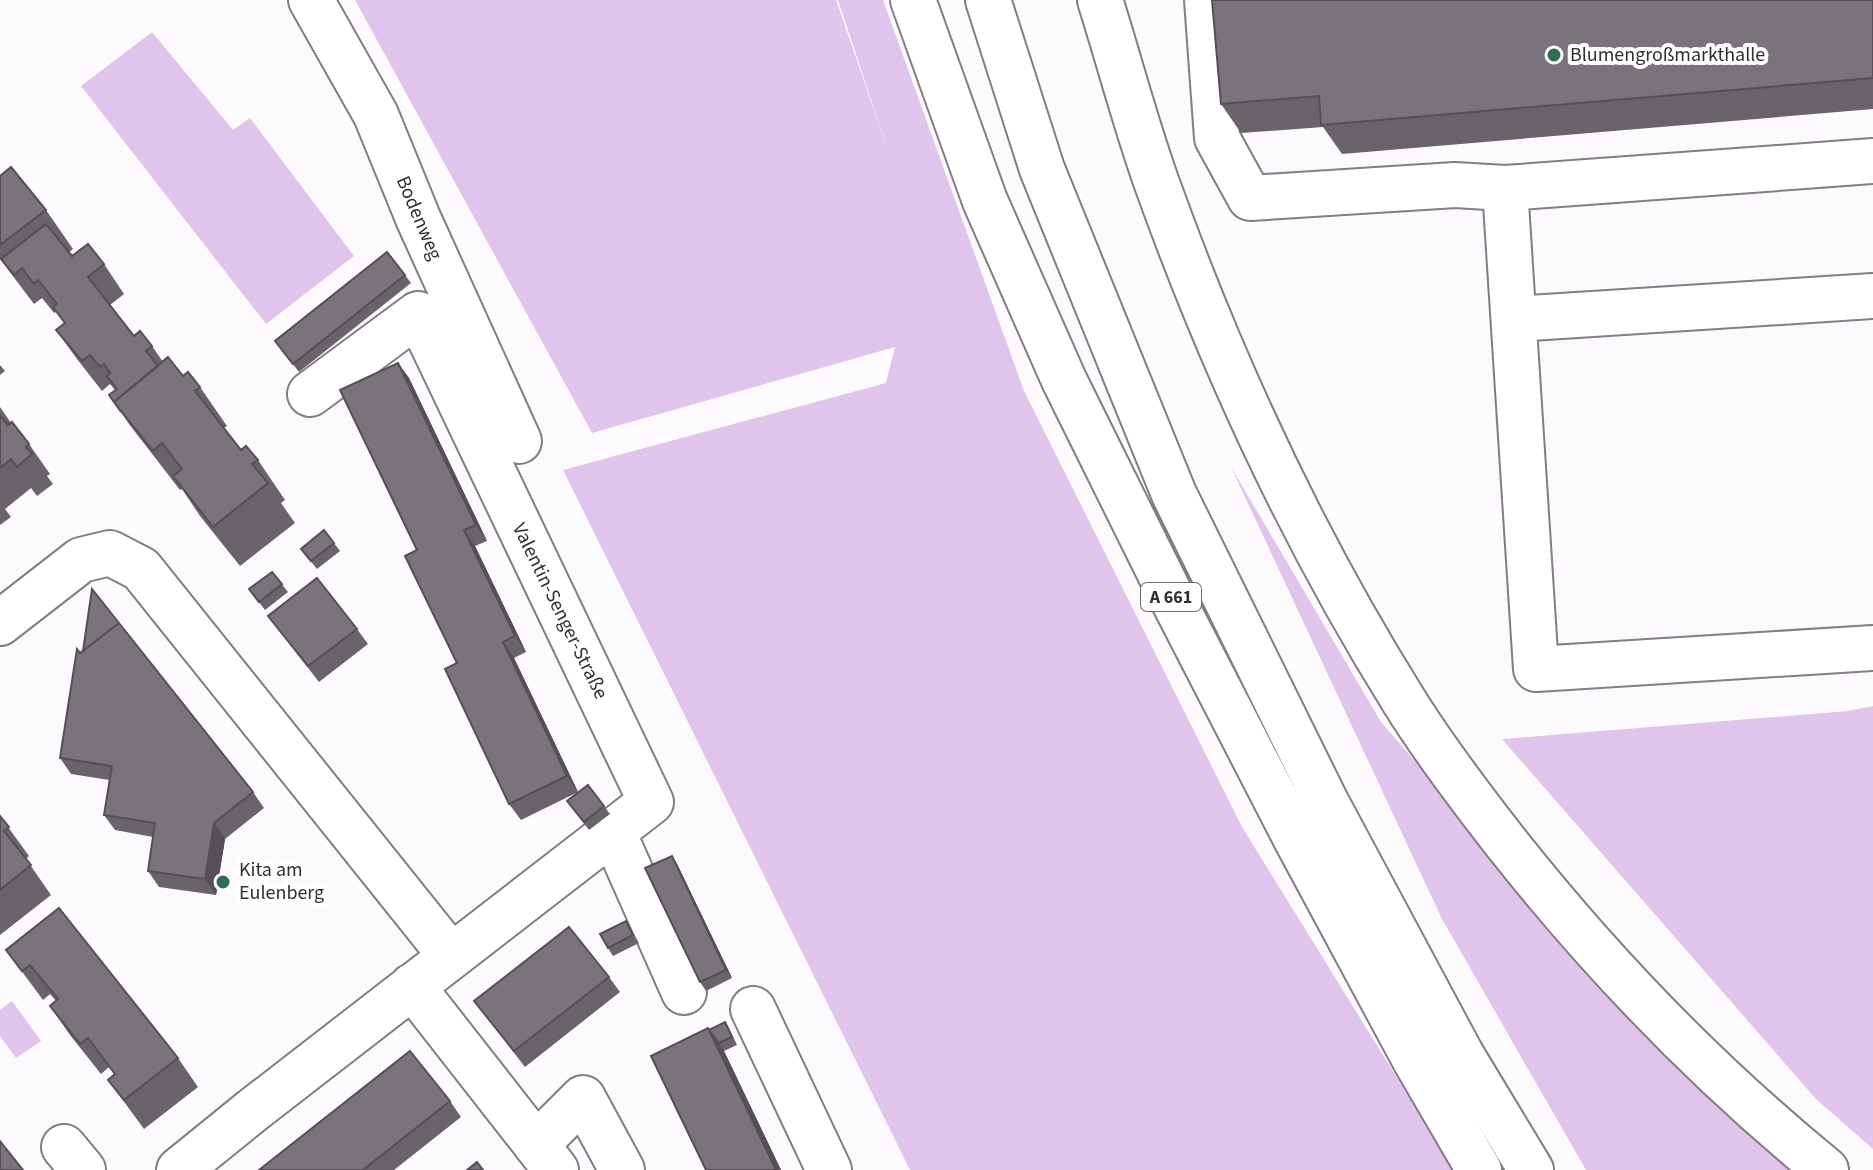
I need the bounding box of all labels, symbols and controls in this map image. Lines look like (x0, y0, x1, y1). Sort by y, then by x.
place label: Blumengroßmarkthalle (1570, 41, 1765, 69)
marker: Blumengroßmarkthalle (1545, 46, 1563, 64)
street label: Bodenweg (389, 172, 449, 264)
street label: Valentin-Senger-Straße (505, 518, 615, 704)
road number: A 661 (1141, 583, 1201, 611)
place label: Kita am Eulenberg (239, 856, 324, 907)
marker: Kita am Eulenberg (214, 873, 232, 891)

